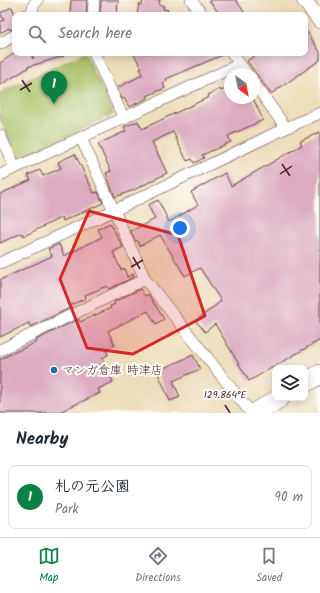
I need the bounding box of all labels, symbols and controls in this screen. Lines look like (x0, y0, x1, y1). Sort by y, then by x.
search box (12, 12, 308, 56)
text: Search here (58, 22, 132, 46)
icon: search (26, 23, 48, 45)
north arrow (224, 68, 260, 104)
pin: 1 (41, 71, 67, 104)
your location (170, 218, 190, 238)
place label: マンガ倉庫 時津店 (62, 361, 163, 380)
marker: マンガ倉庫 時津店 (49, 365, 59, 375)
map controls (272, 365, 308, 401)
button: layers (272, 365, 308, 401)
text: 129.864°E (204, 387, 247, 403)
text: Nearby (16, 426, 68, 453)
text: 札の元公園 (55, 475, 130, 499)
text: 1 (28, 487, 32, 508)
text: 90 m (275, 487, 303, 508)
text: Park (55, 499, 79, 520)
tab: Map (38, 545, 60, 587)
tab: Directions (135, 545, 181, 587)
tab: Saved (256, 545, 282, 587)

